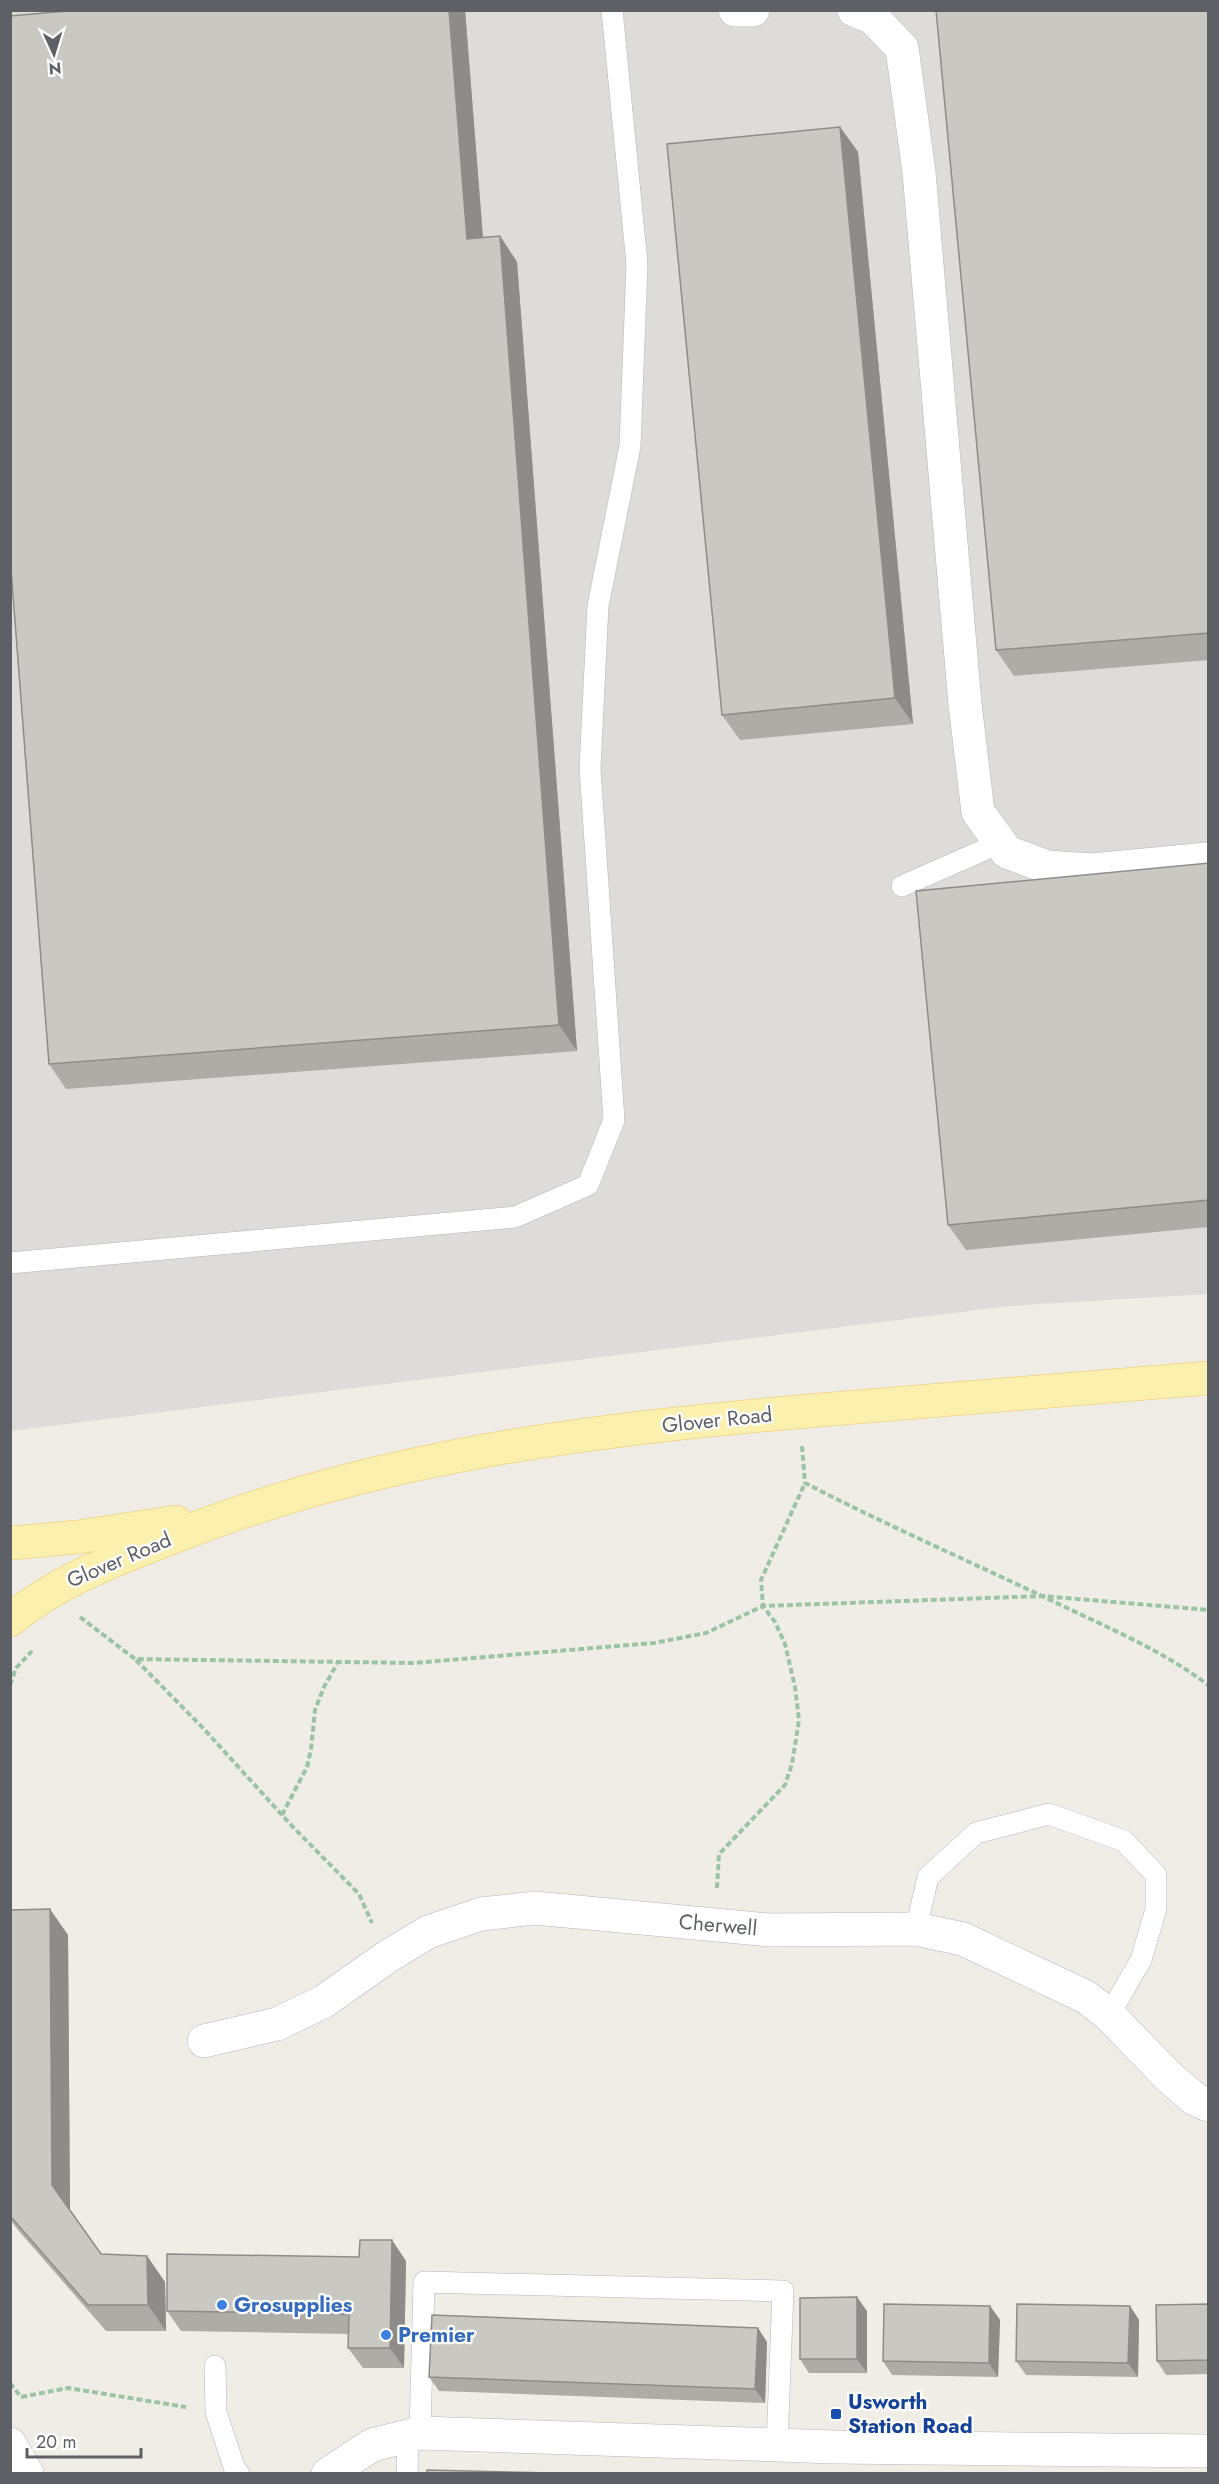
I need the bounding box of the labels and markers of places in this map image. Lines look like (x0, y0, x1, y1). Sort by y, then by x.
place label: Grosupplies (234, 2290, 353, 2320)
marker: Grosupplies (215, 2298, 229, 2312)
place label: Premier (398, 2320, 475, 2350)
marker: Premier (379, 2328, 393, 2342)
place label: Usworth Station Road (848, 2387, 973, 2441)
marker: Usworth Station Road (829, 2407, 843, 2421)

